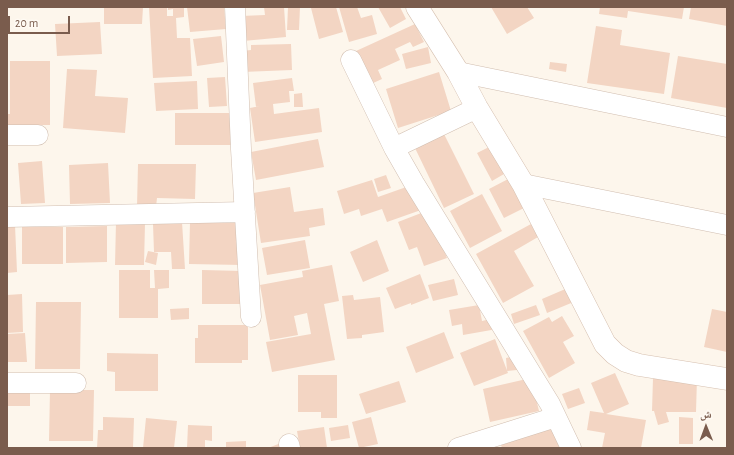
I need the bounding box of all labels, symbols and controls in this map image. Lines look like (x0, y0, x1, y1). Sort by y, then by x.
scale bar (10, 8, 72, 34)
text: 20 m (15, 17, 38, 29)
north arrow (686, 407, 726, 447)
text: ش (700, 409, 712, 420)

